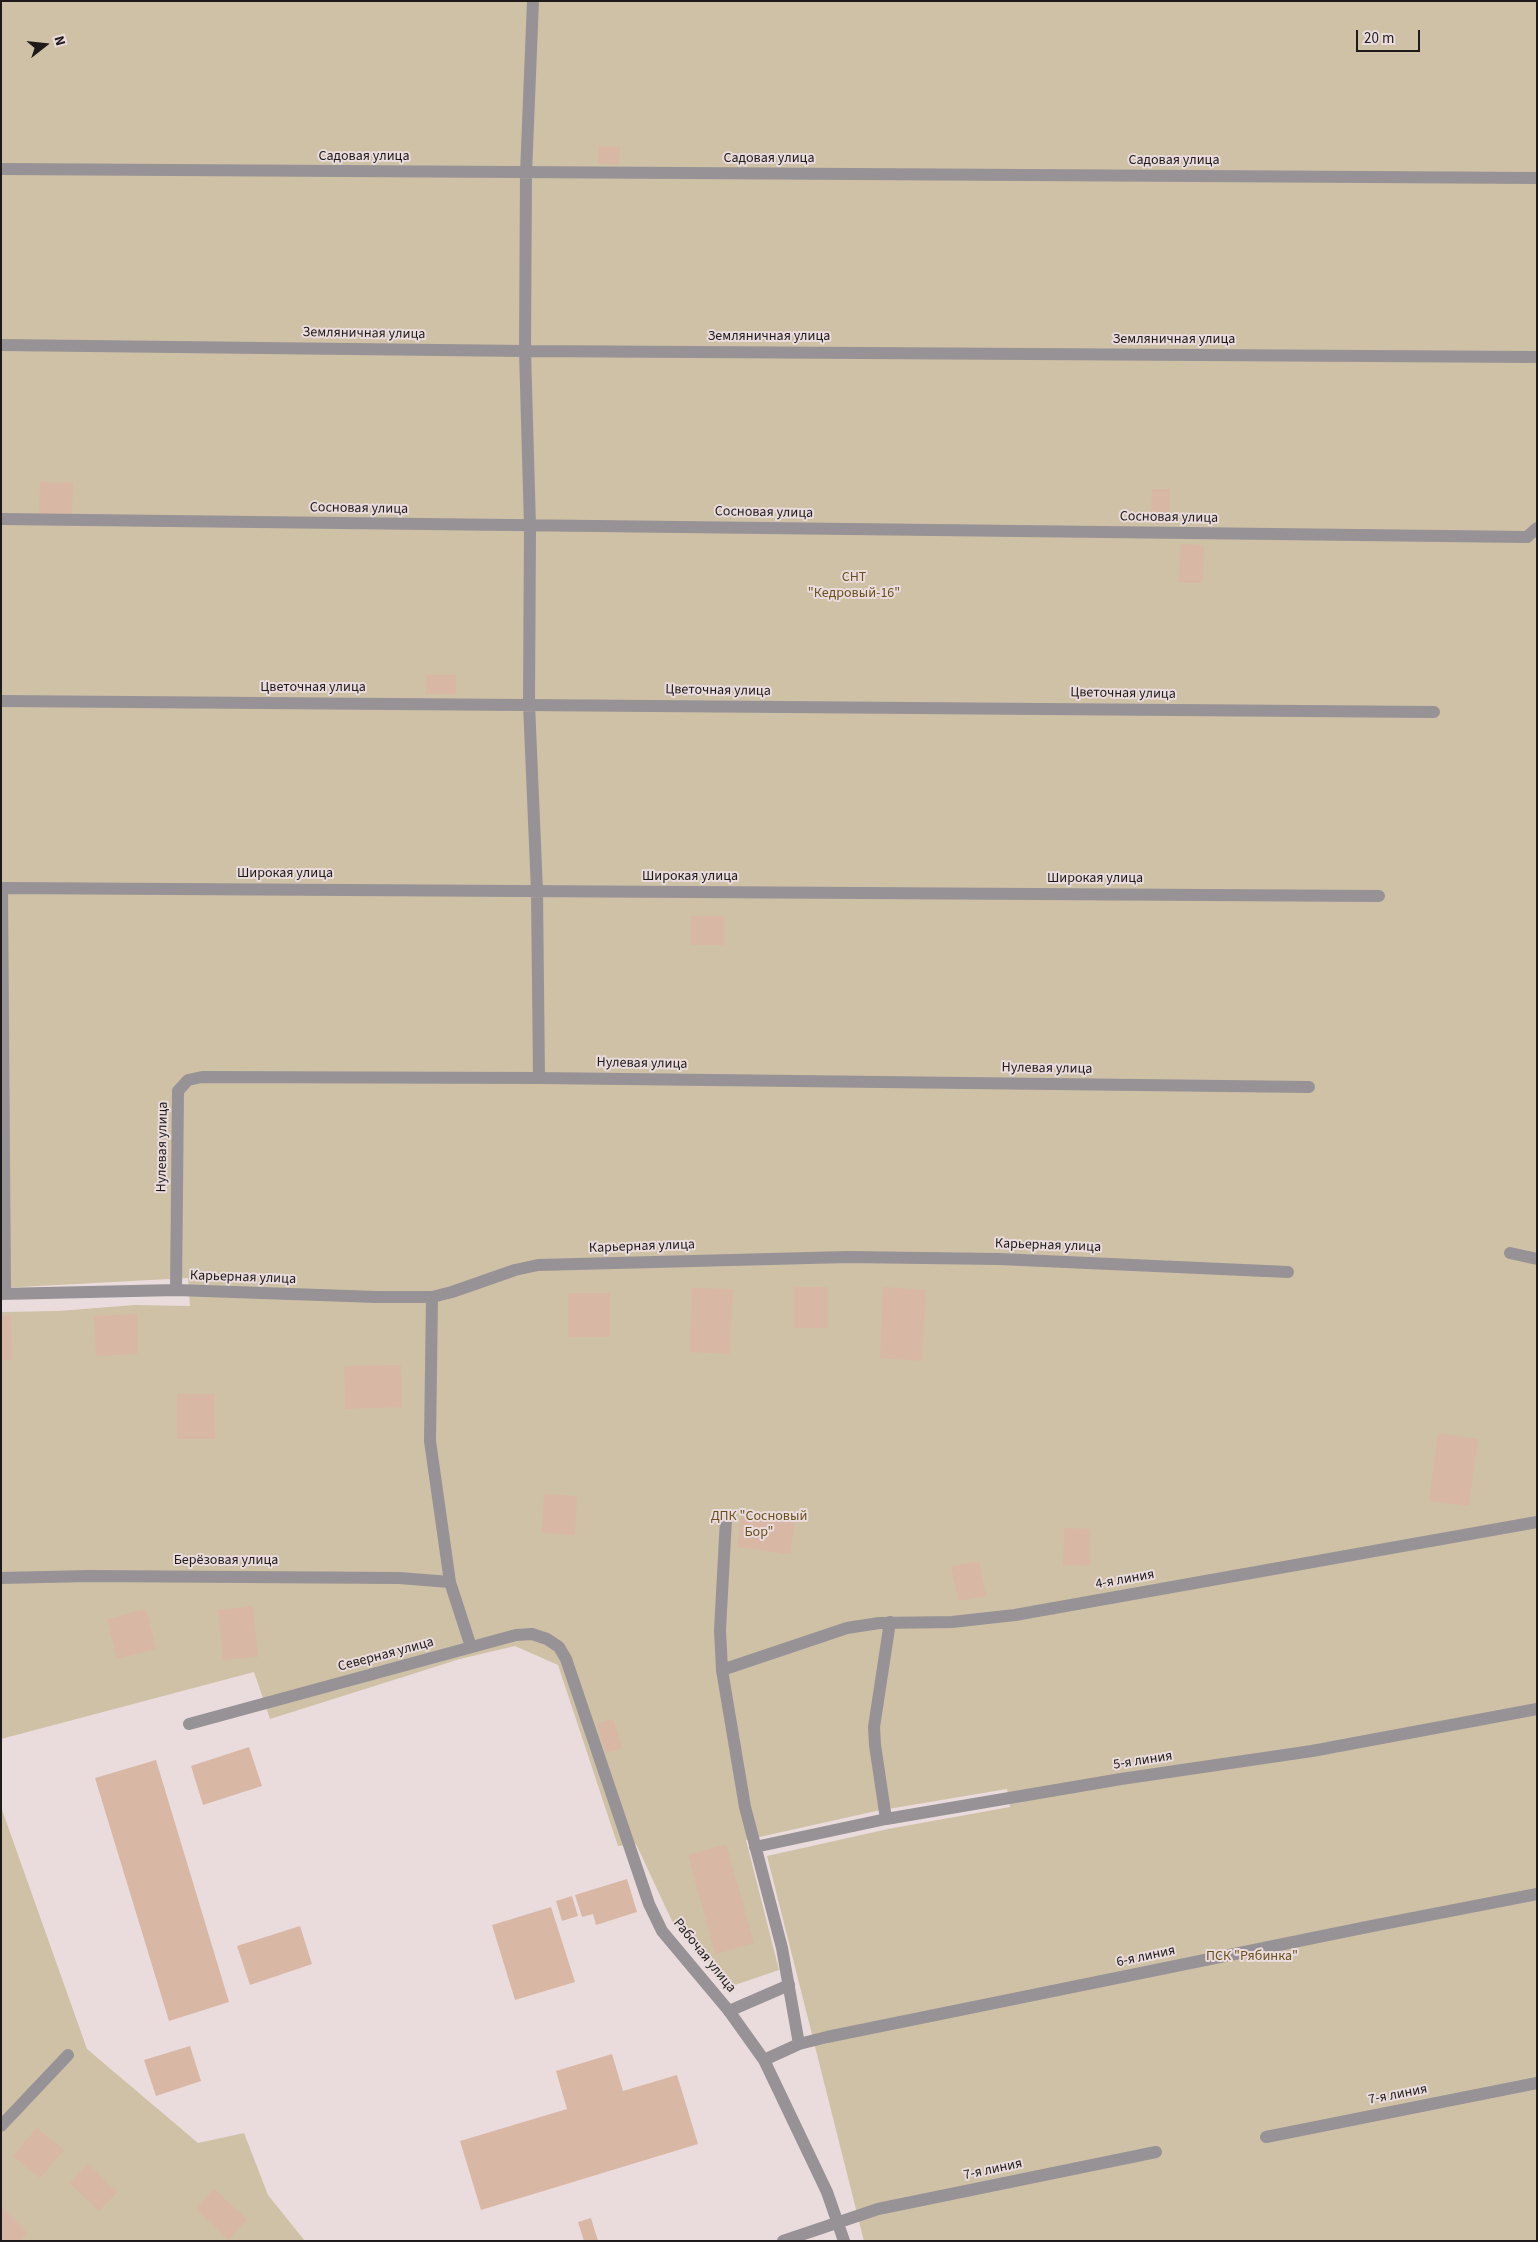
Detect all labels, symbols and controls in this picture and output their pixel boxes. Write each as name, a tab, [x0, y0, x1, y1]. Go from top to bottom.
north arrow	[20, 20, 70, 70]
scale bar	[1358, 20, 1422, 52]
text: 20 m	[1364, 28, 1394, 49]
text: N	[49, 34, 70, 48]
street label: Садовая улица	[319, 149, 409, 165]
street label: Садовая улица	[724, 151, 814, 167]
street label: Садовая улица	[1129, 153, 1219, 169]
street label: Земляничная улица	[302, 325, 426, 343]
street label: Земляничная улица	[708, 329, 830, 345]
street label: Земляничная улица	[1113, 332, 1235, 348]
street label: Сосновая улица	[310, 500, 408, 518]
street label: Сосновая улица	[715, 504, 813, 522]
street label: Сосновая улица	[1120, 509, 1218, 527]
park label: СНТ "Кедровый-16"	[808, 570, 900, 602]
street label: Цветочная улица	[260, 680, 366, 696]
street label: Цветочная улица	[665, 682, 771, 700]
street label: Цветочная улица	[1070, 685, 1176, 703]
street label: Широкая улица	[237, 866, 333, 882]
street label: Широкая улица	[642, 869, 738, 885]
street label: Широкая улица	[1047, 871, 1143, 887]
street label: Нулевая улица	[596, 1055, 688, 1073]
street label: Нулевая улица	[1001, 1060, 1093, 1078]
street label: Нулевая улица	[154, 1101, 172, 1193]
street label: Карьерная улица	[995, 1236, 1101, 1256]
street label: Карьерная улица	[589, 1237, 695, 1257]
street label: Карьерная улица	[190, 1268, 296, 1288]
park label: ДПК "Сосновый Бор"	[711, 1509, 807, 1541]
street label: Берёзовая улица	[174, 1553, 278, 1569]
street label: 4-я линия	[1094, 1567, 1156, 1593]
street label: Северная улица	[336, 1634, 436, 1676]
street label: 5-я линия	[1112, 1748, 1174, 1774]
street label: Рабочая улица	[669, 1916, 739, 1996]
street label: 6-я линия	[1115, 1943, 1177, 1971]
park label: ПСК "Рябинка"	[1206, 1949, 1298, 1965]
street label: 7-я линия	[1367, 2081, 1429, 2109]
street label: 7-я линия	[962, 2156, 1024, 2184]

